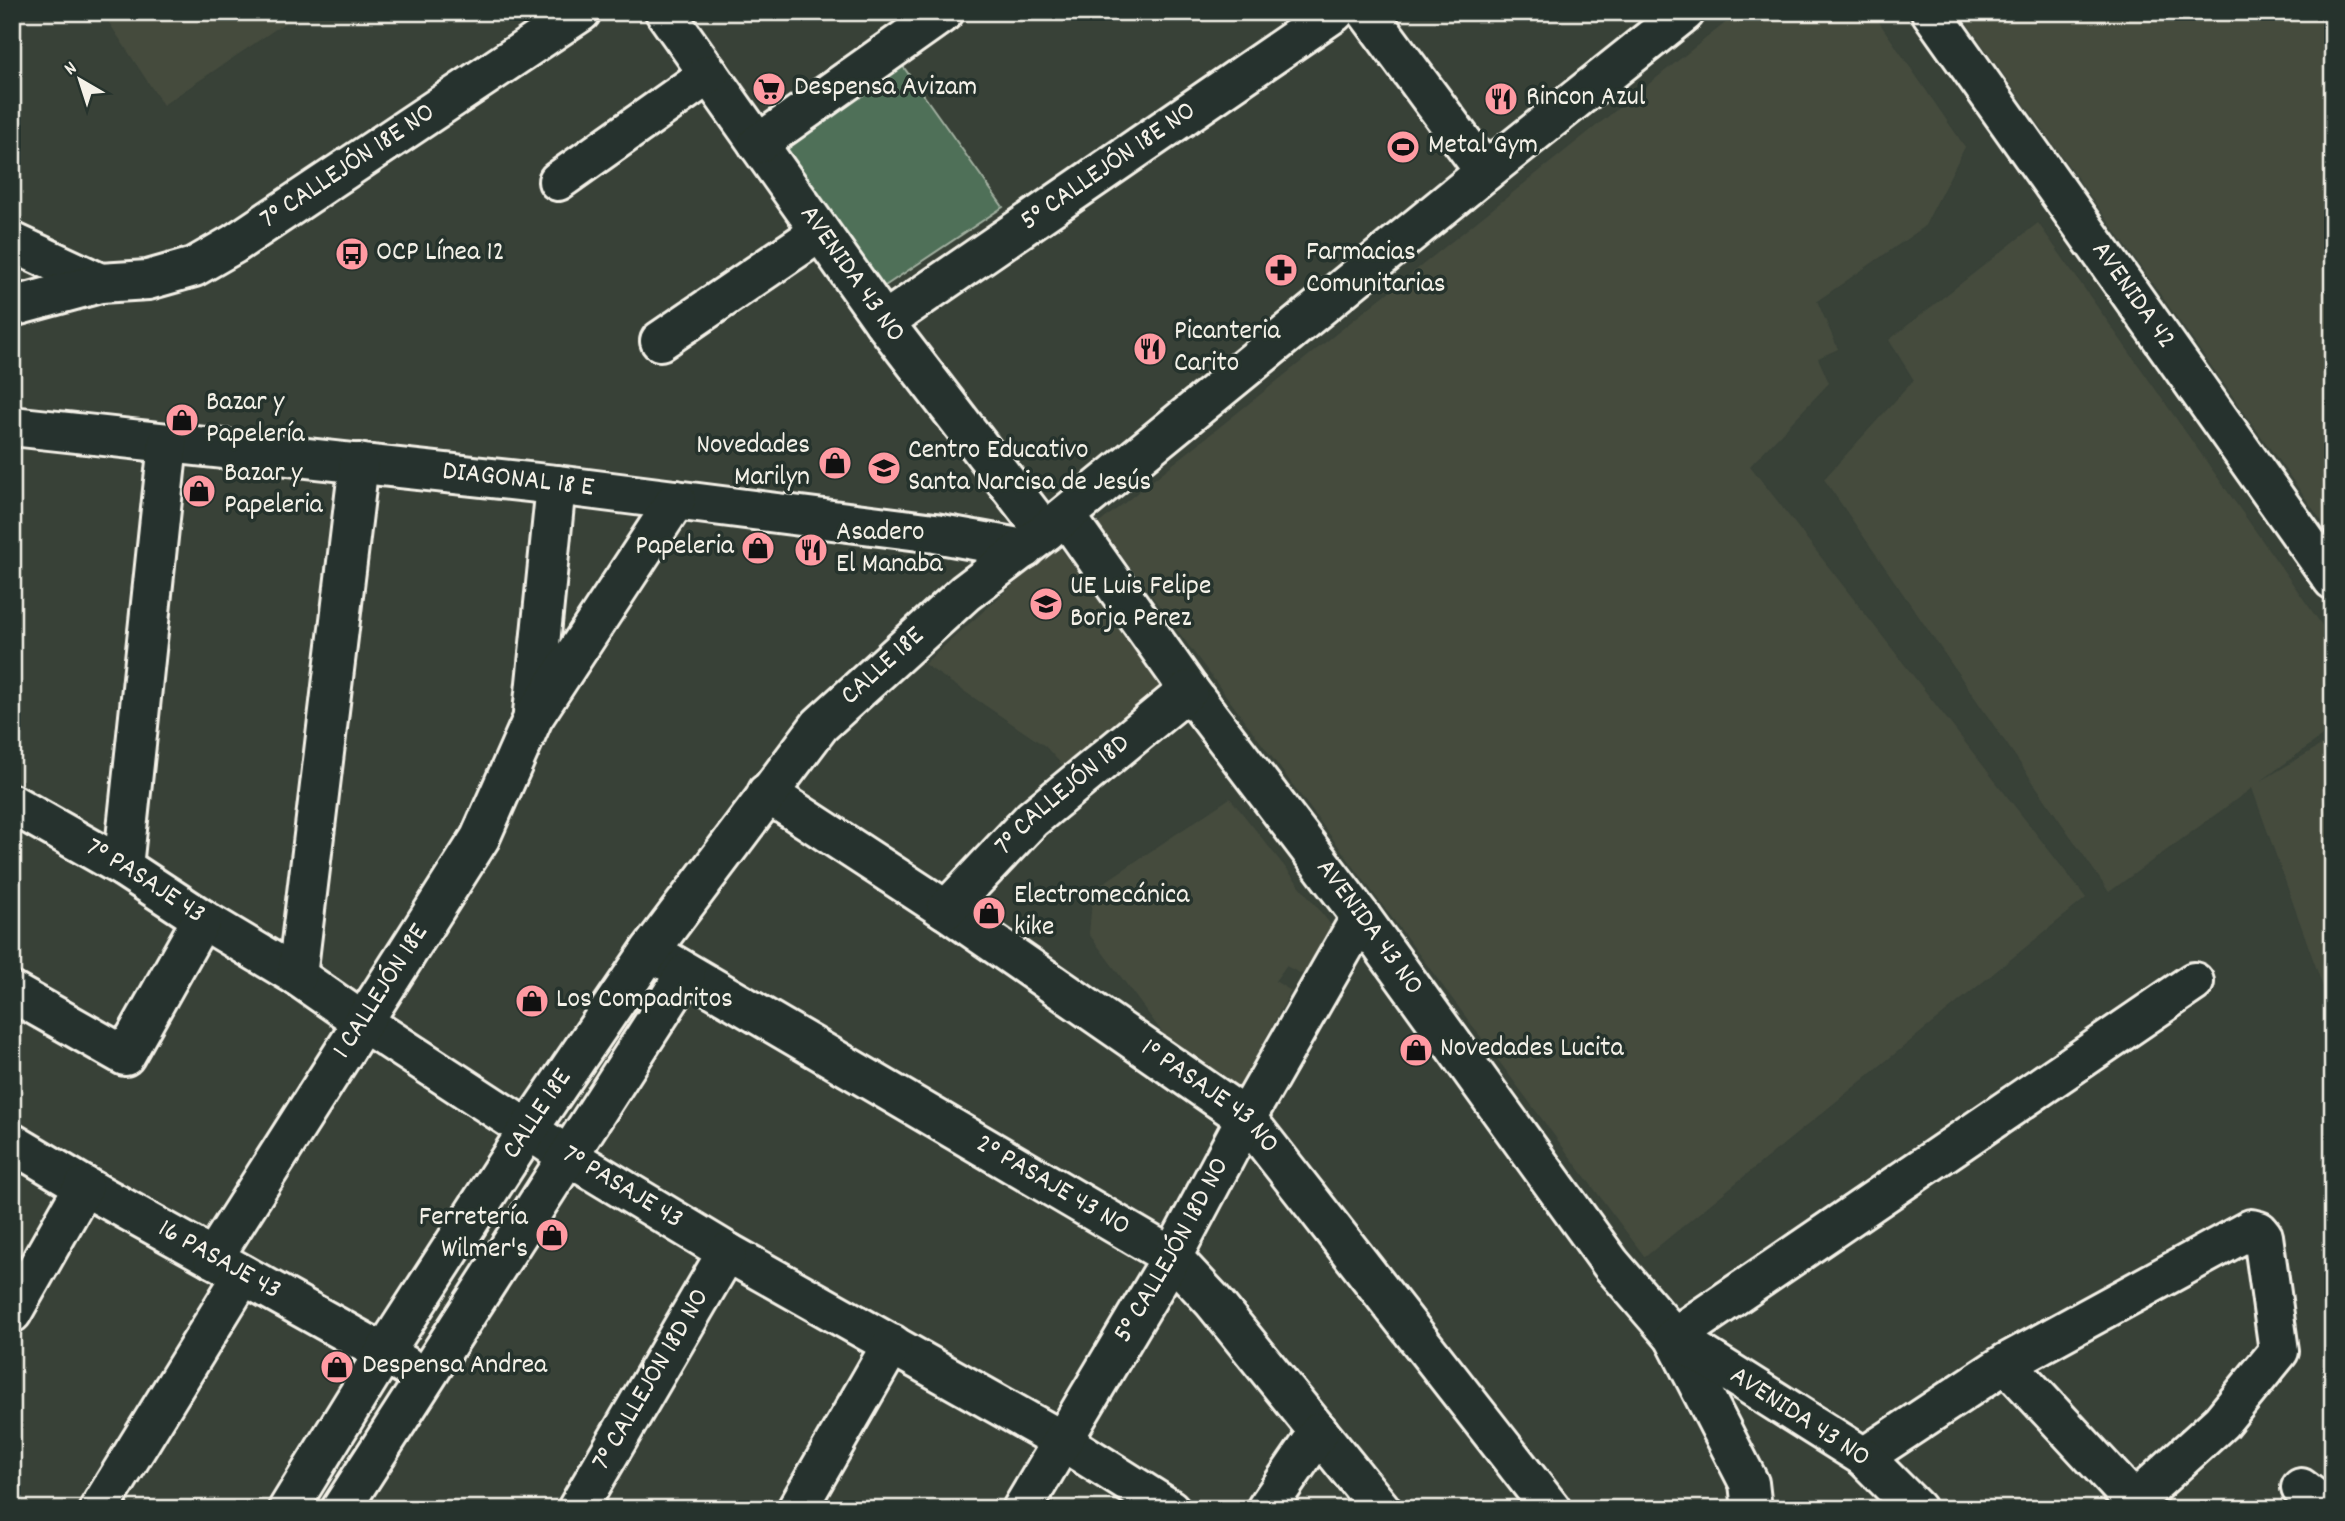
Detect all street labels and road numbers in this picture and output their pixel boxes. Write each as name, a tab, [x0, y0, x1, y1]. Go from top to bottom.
street label: 5° CALLEJÓN 18E NO	[1013, 93, 1205, 242]
street label: 7° CALLEJÓN 18E NO	[253, 94, 444, 240]
street label: AVENIDA 43 NO	[788, 198, 914, 352]
street label: AVENIDA 42	[2080, 234, 2184, 358]
street label: DIAGONAL 18 E	[440, 453, 596, 510]
street label: CALLE 18E	[833, 618, 935, 716]
street label: 7° CALLEJÓN 18D	[986, 725, 1140, 866]
street label: 7° PASAJE 43	[77, 829, 213, 935]
street label: AVENIDA 43 NO	[1304, 851, 1432, 1004]
street label: 1 CALLEJÓN 18E	[324, 917, 440, 1068]
street label: 1° PASAJE 43 NO	[1132, 1030, 1287, 1163]
street label: CALLE 18E	[494, 1061, 584, 1168]
street label: 2° PASAJE 43 NO	[967, 1126, 1137, 1248]
street label: 7° PASAJE 43	[553, 1136, 690, 1240]
street label: 5° CALLEJÓN 18D NO	[1105, 1151, 1241, 1351]
street label: 16 PASAJE 43	[150, 1211, 287, 1312]
street label: 7° CALLEJÓN 18D NO	[583, 1282, 721, 1479]
street label: AVENIDA 43 NO	[1721, 1358, 1877, 1478]

